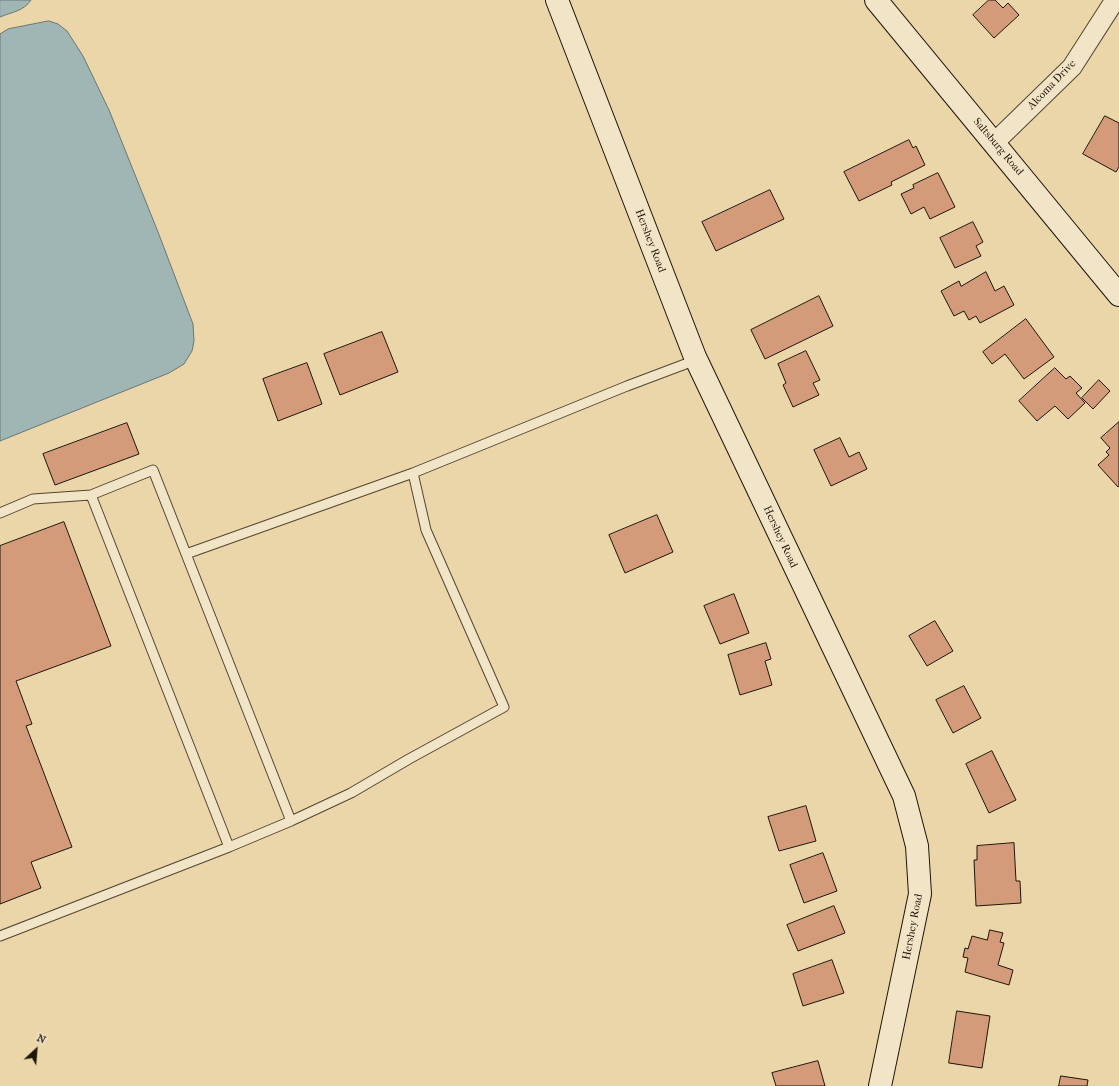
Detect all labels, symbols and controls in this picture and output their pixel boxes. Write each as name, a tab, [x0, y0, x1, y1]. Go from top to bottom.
street label: Alcoma Drive	[1025, 57, 1079, 113]
street label: Saltsburg Road	[970, 116, 1026, 178]
street label: Hershey Road	[632, 207, 668, 275]
street label: Hershey Road	[760, 504, 800, 570]
street label: Hershey Road	[900, 893, 926, 961]
north arrow	[16, 1030, 56, 1070]
text: N	[35, 1031, 48, 1046]

